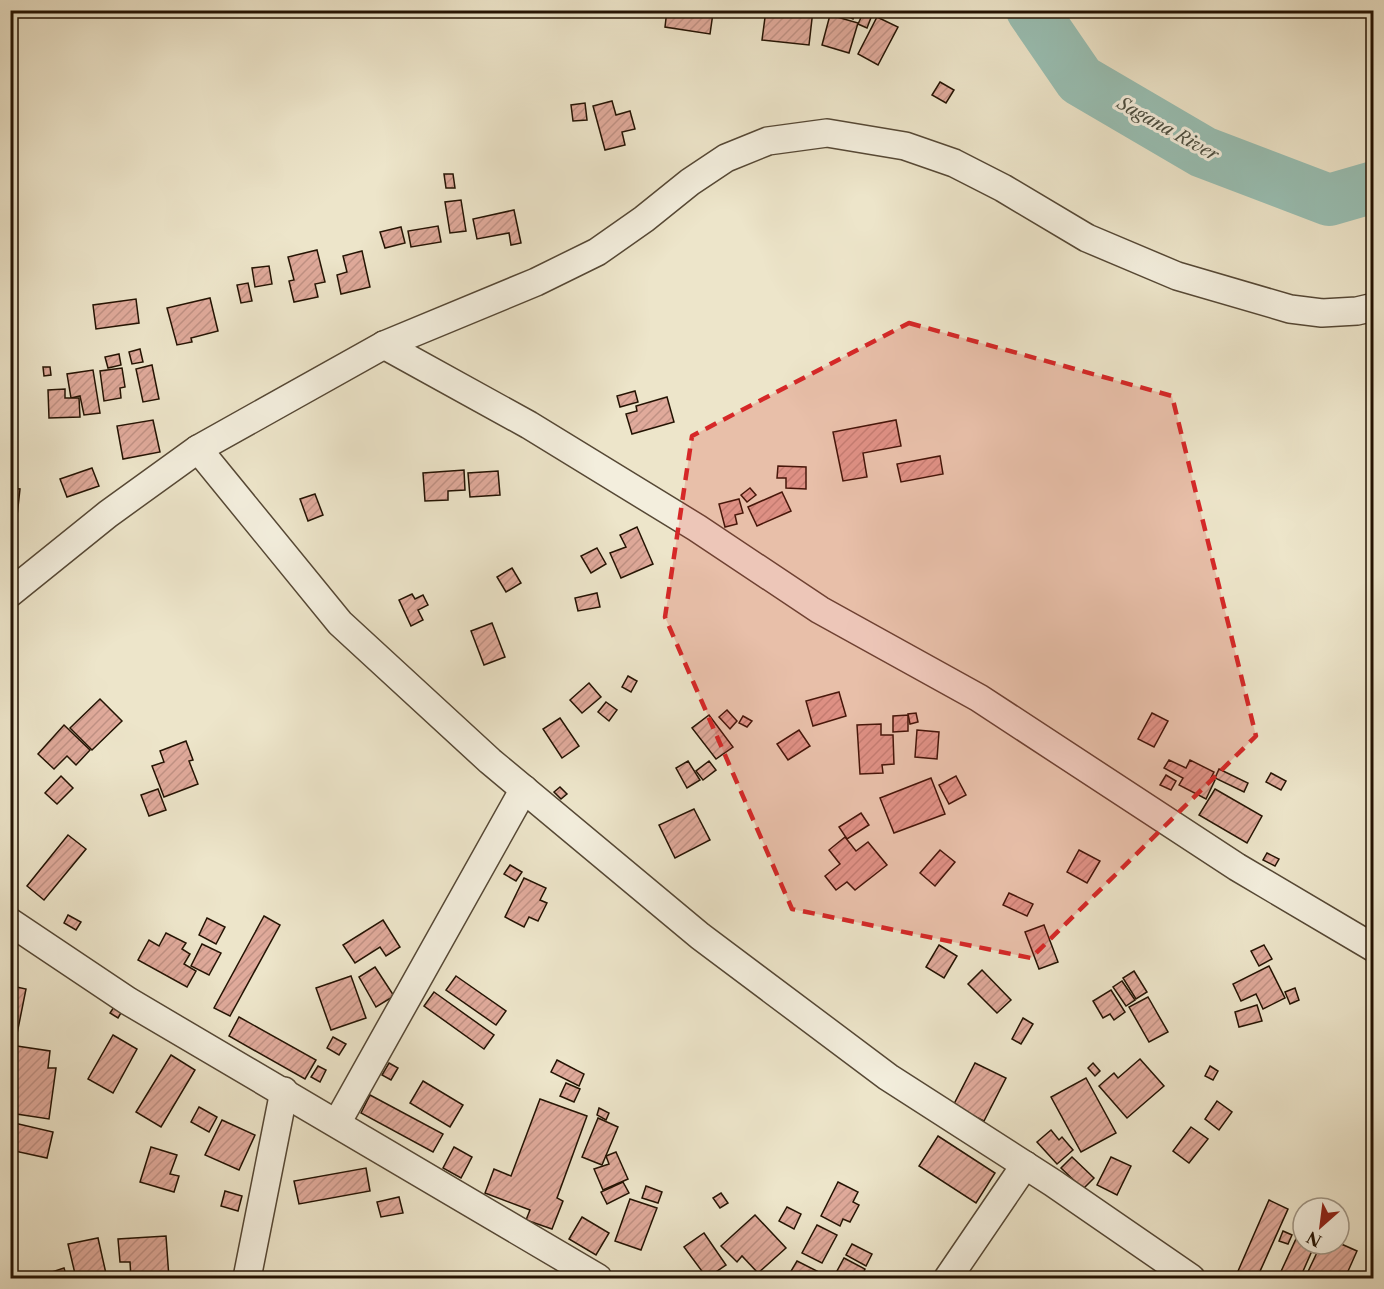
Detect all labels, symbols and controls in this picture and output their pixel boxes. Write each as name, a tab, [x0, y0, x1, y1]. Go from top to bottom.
water label: Sagana River	[1113, 92, 1224, 167]
north arrow	[1291, 1196, 1351, 1256]
text: N	[1303, 1227, 1325, 1251]

